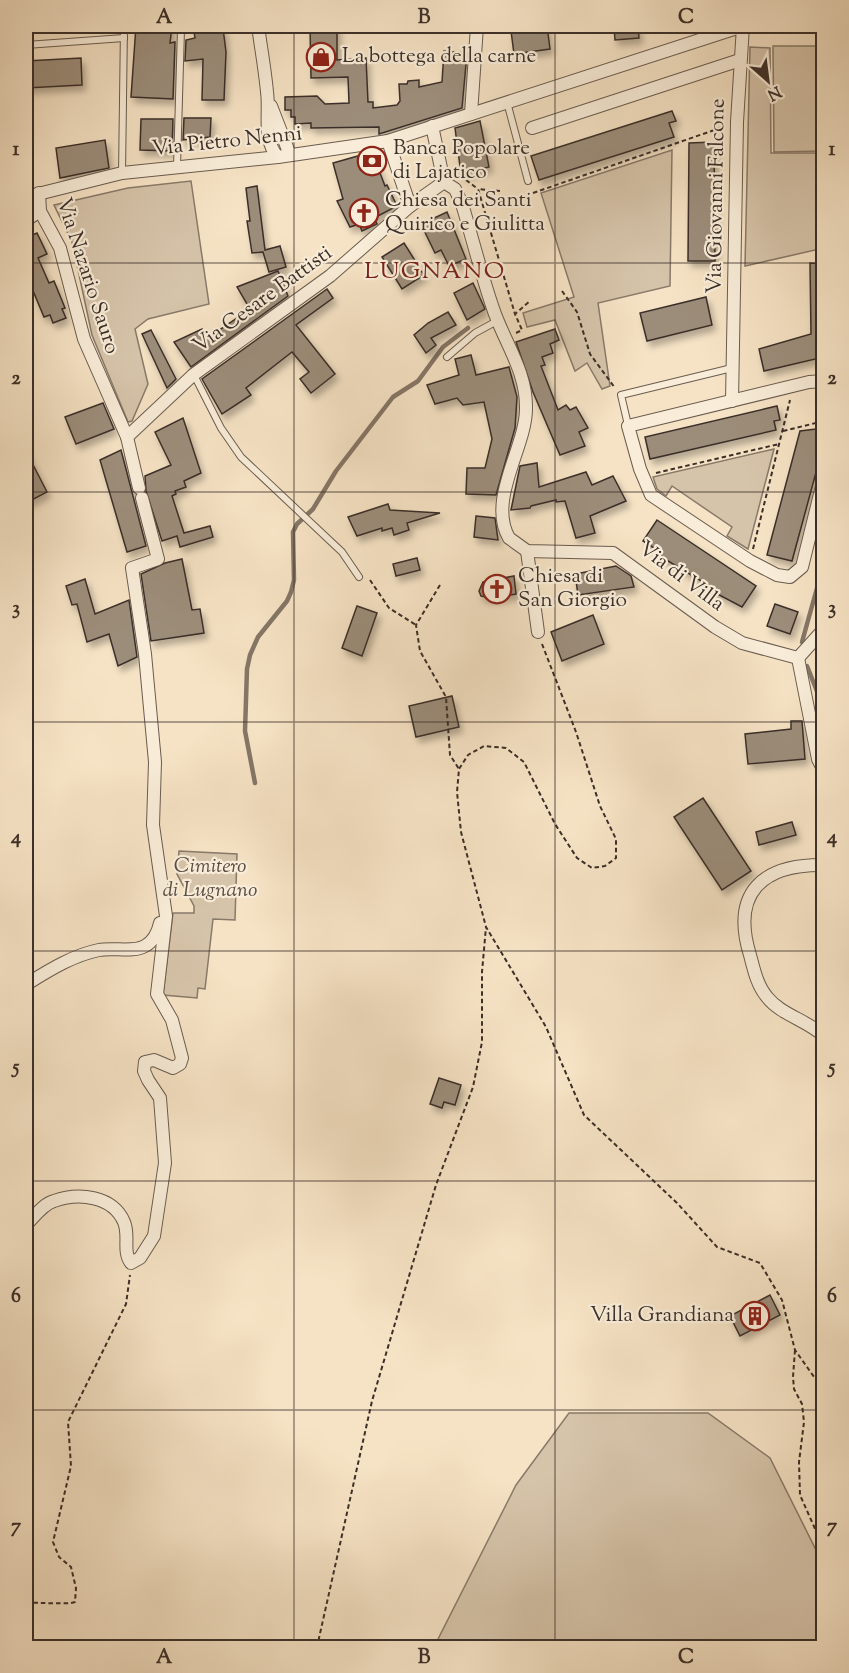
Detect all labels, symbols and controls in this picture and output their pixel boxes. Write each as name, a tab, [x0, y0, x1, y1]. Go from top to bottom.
text: A	[156, 4, 173, 33]
text: B	[418, 4, 431, 33]
text: C	[678, 4, 694, 33]
shop icon: La bottega della carne	[305, 41, 337, 73]
place label: La bottega della carne	[342, 42, 536, 72]
north arrow	[738, 51, 798, 111]
text: N	[763, 79, 785, 105]
street label: Via Giovanni Falcone	[700, 98, 734, 294]
street label: Via Pietro Nenni	[150, 119, 304, 165]
place label: Banca Popolare di Lajatico	[393, 134, 530, 188]
text: 1	[13, 136, 20, 165]
text: 1	[829, 136, 836, 165]
bank icon: Banca Popolare di Lajatico	[356, 145, 388, 177]
place label: Chiesa dei Santi Quirico e Giulitta	[385, 186, 545, 240]
street label: Via Nazario Sauro	[48, 194, 126, 358]
church icon: Chiesa dei Santi Quirico e Giulitta	[348, 197, 380, 229]
street label: Via Cesare Battisti	[187, 239, 339, 361]
district label: LUGNANO	[364, 255, 506, 289]
text: 2	[11, 365, 21, 394]
text: 2	[827, 365, 837, 394]
street label: Via di Villa	[632, 535, 731, 620]
place label: Chiesa di San Giorgio	[518, 562, 627, 616]
church icon: Chiesa di San Giorgio	[481, 573, 513, 605]
text: 3	[12, 595, 20, 624]
text: 3	[828, 595, 836, 624]
text: 4	[10, 824, 21, 853]
text: 4	[826, 824, 837, 853]
park label: Cimitero di Lugnano	[163, 852, 257, 906]
text: 5	[11, 1054, 20, 1083]
text: 5	[827, 1054, 836, 1083]
text: 6	[11, 1283, 21, 1312]
text: 6	[827, 1283, 837, 1312]
building icon: Villa Grandiana	[739, 1300, 771, 1332]
place label: Villa Grandiana	[590, 1301, 734, 1331]
text: 7	[11, 1513, 22, 1542]
text: 7	[827, 1513, 838, 1542]
text: A	[156, 1644, 173, 1673]
text: B	[418, 1644, 431, 1673]
text: C	[678, 1644, 694, 1673]

